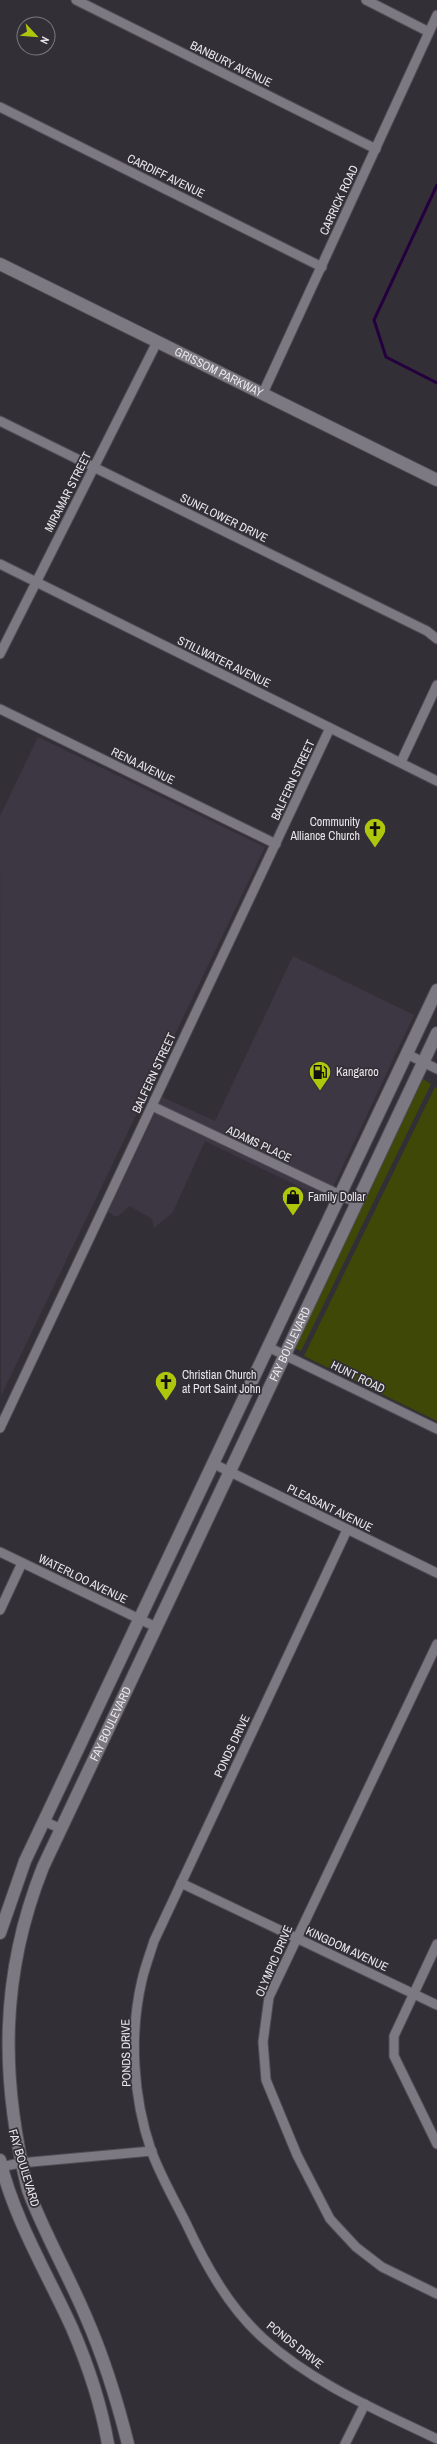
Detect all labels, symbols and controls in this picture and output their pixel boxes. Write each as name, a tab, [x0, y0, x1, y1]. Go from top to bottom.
north arrow	[16, 16, 56, 56]
text: N	[37, 34, 53, 46]
street label: BANBURY AVENUE	[187, 37, 275, 91]
street label: CARDIFF AVENUE	[124, 150, 208, 202]
street label: CARRICK ROAD	[316, 162, 362, 238]
street label: GRISSOM PARKWAY	[172, 344, 266, 401]
street label: MIRAMAR STREET	[41, 449, 95, 535]
street label: SUNFLOWER DRIVE	[177, 490, 271, 546]
street label: STILLWATER AVENUE	[175, 632, 273, 692]
street label: BALFERN STREET	[267, 737, 319, 823]
street label: RENA AVENUE	[109, 744, 177, 788]
place label: Community Alliance Church	[290, 814, 360, 844]
church icon: Community Alliance Church	[362, 816, 388, 849]
street label: BALFERN STREET	[128, 1030, 180, 1116]
fuel station icon: Kangaroo	[307, 1059, 333, 1092]
place label: Kangaroo	[336, 1064, 379, 1080]
street label: ADAMS PLACE	[223, 1122, 294, 1166]
shop icon: Family Dollar	[280, 1184, 306, 1217]
place label: Family Dollar	[308, 1189, 366, 1205]
street label: FAY BOULEVARD	[266, 1304, 314, 1384]
street label: HUNT ROAD	[328, 1357, 388, 1397]
place label: Christian Church at Port Saint John	[182, 1367, 261, 1397]
church icon: Christian Church at Port Saint John	[153, 1369, 179, 1402]
street label: PLEASANT AVENUE	[285, 1480, 375, 1536]
street label: WATERLOO AVENUE	[36, 1551, 130, 1607]
street label: FAY BOULEVARD	[86, 1684, 135, 1764]
street label: PONDS DRIVE	[210, 1712, 254, 1780]
street label: OLYMPIC DRIVE	[252, 1923, 296, 1999]
street label: KINGDOM AVENUE	[303, 1923, 391, 1975]
street label: PONDS DRIVE	[117, 2019, 135, 2087]
street label: FAY BOULEVARD	[5, 2127, 43, 2209]
street label: PONDS DRIVE	[263, 2318, 327, 2372]

